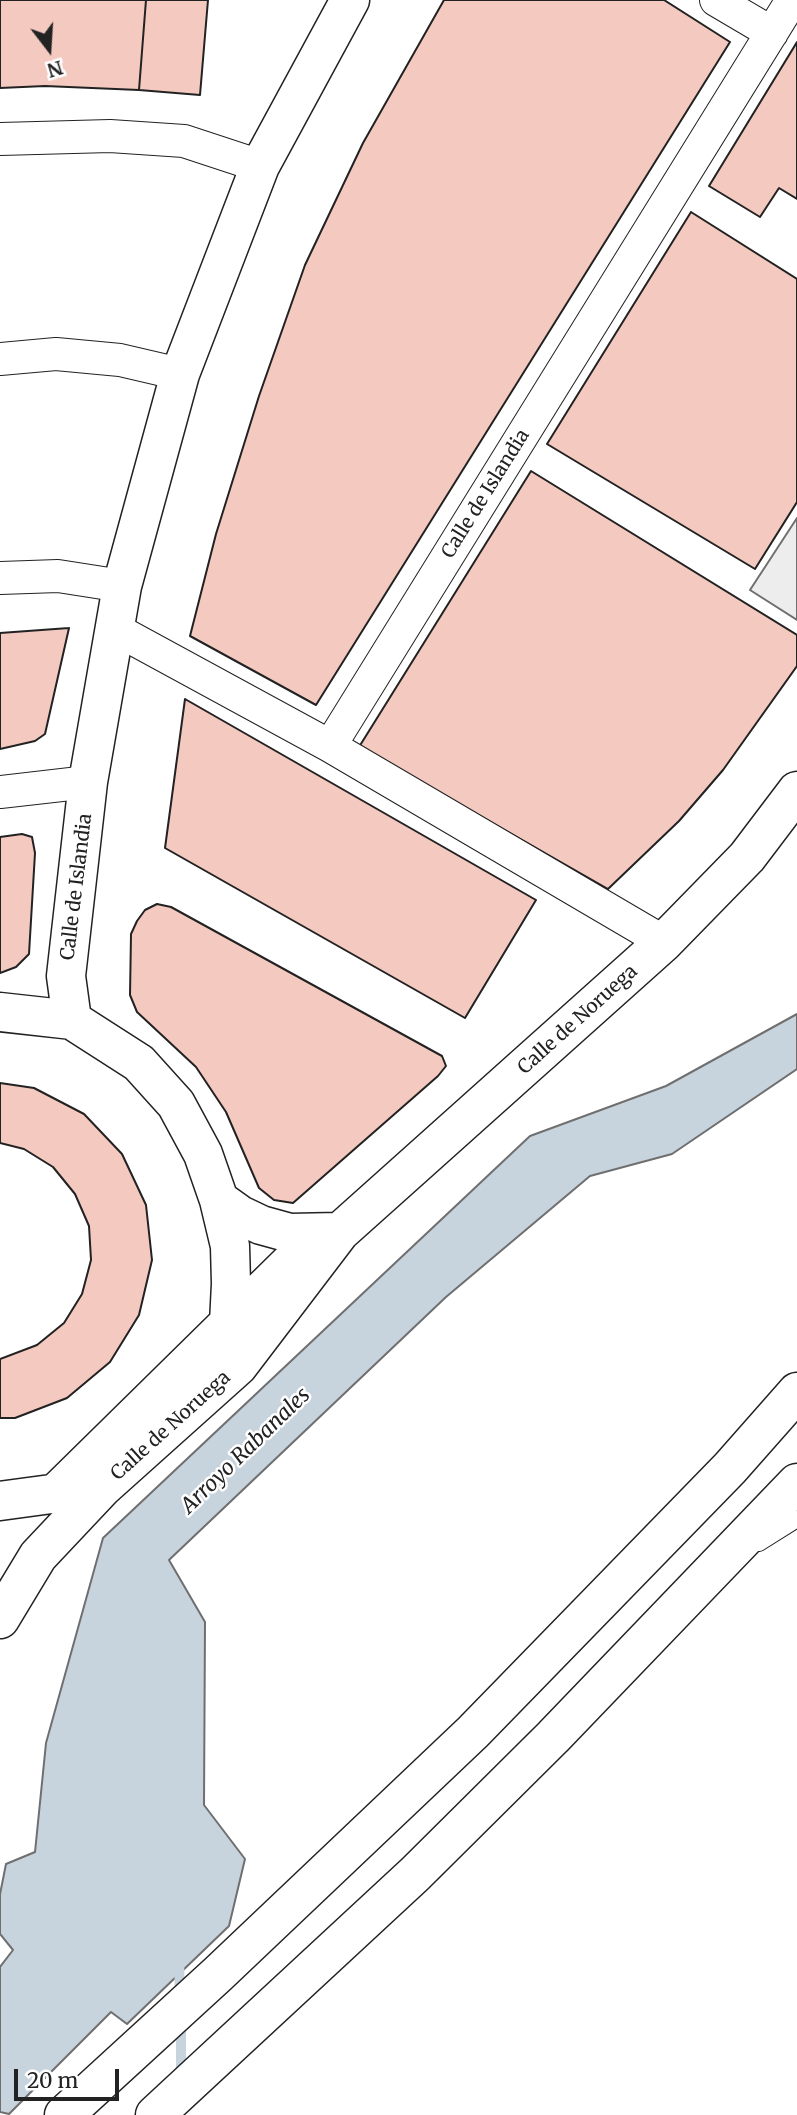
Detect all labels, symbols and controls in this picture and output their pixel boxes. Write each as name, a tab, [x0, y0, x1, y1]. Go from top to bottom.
north arrow	[14, 14, 84, 84]
text: N	[44, 55, 66, 83]
street label: Calle de Islandia	[437, 425, 535, 563]
street label: Calle de Islandia	[57, 812, 97, 962]
street label: Calle de Noruega	[514, 960, 642, 1080]
street label: Calle de Noruega	[107, 1366, 235, 1486]
water label: Arroyo Rabanales	[176, 1383, 316, 1519]
scale bar	[18, 2056, 122, 2100]
text: 20 m	[27, 2067, 78, 2094]

